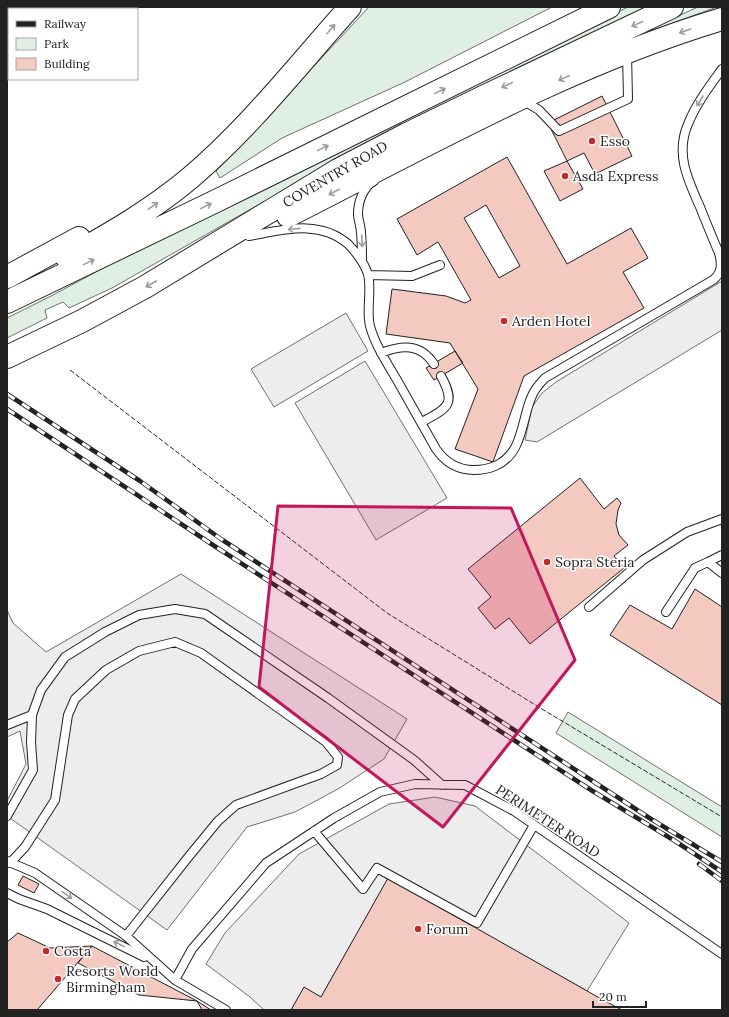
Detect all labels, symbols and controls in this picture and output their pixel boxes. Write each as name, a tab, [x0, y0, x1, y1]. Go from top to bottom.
legend	[8, 8, 138, 80]
text: Railway	[44, 16, 87, 31]
one-way arrow	[631, 21, 643, 28]
one-way arrow	[326, 24, 335, 34]
one-way arrow	[678, 28, 691, 35]
text: Park	[44, 36, 70, 51]
text: Building	[44, 56, 90, 71]
one-way arrow	[558, 75, 570, 82]
one-way arrow	[501, 82, 513, 89]
one-way arrow	[433, 87, 445, 94]
one-way arrow	[695, 95, 703, 107]
place label: Esso	[600, 132, 630, 150]
marker: Esso	[587, 136, 597, 146]
street label: COVENTRY ROAD	[279, 137, 391, 211]
one-way arrow	[317, 144, 329, 151]
place label: Asda Express	[572, 167, 659, 185]
marker: Asda Express	[560, 171, 570, 181]
one-way arrow	[329, 189, 341, 196]
one-way arrow	[147, 202, 158, 210]
one-way arrow	[200, 202, 212, 209]
one-way arrow	[288, 225, 301, 233]
one-way arrow	[358, 234, 365, 247]
one-way arrow	[83, 258, 95, 265]
one-way arrow	[145, 280, 157, 288]
place label: Arden Hotel	[511, 312, 591, 330]
marker: Arden Hotel	[499, 316, 509, 326]
place label: Sopra Steria	[555, 553, 634, 571]
marker: Sopra Steria	[542, 557, 552, 567]
street label: PERIMETER ROAD	[492, 780, 604, 862]
one-way arrow	[61, 891, 72, 899]
place label: Forum	[426, 920, 469, 938]
marker: Forum	[413, 924, 423, 934]
one-way arrow	[113, 940, 125, 947]
place label: Costa	[54, 942, 91, 960]
marker: Costa	[41, 946, 51, 956]
place label: Resorts World Birmingham	[66, 962, 158, 996]
marker: Resorts World Birmingham	[53, 974, 63, 984]
scale bar	[593, 983, 646, 1009]
text: 20 m	[599, 989, 627, 1004]

